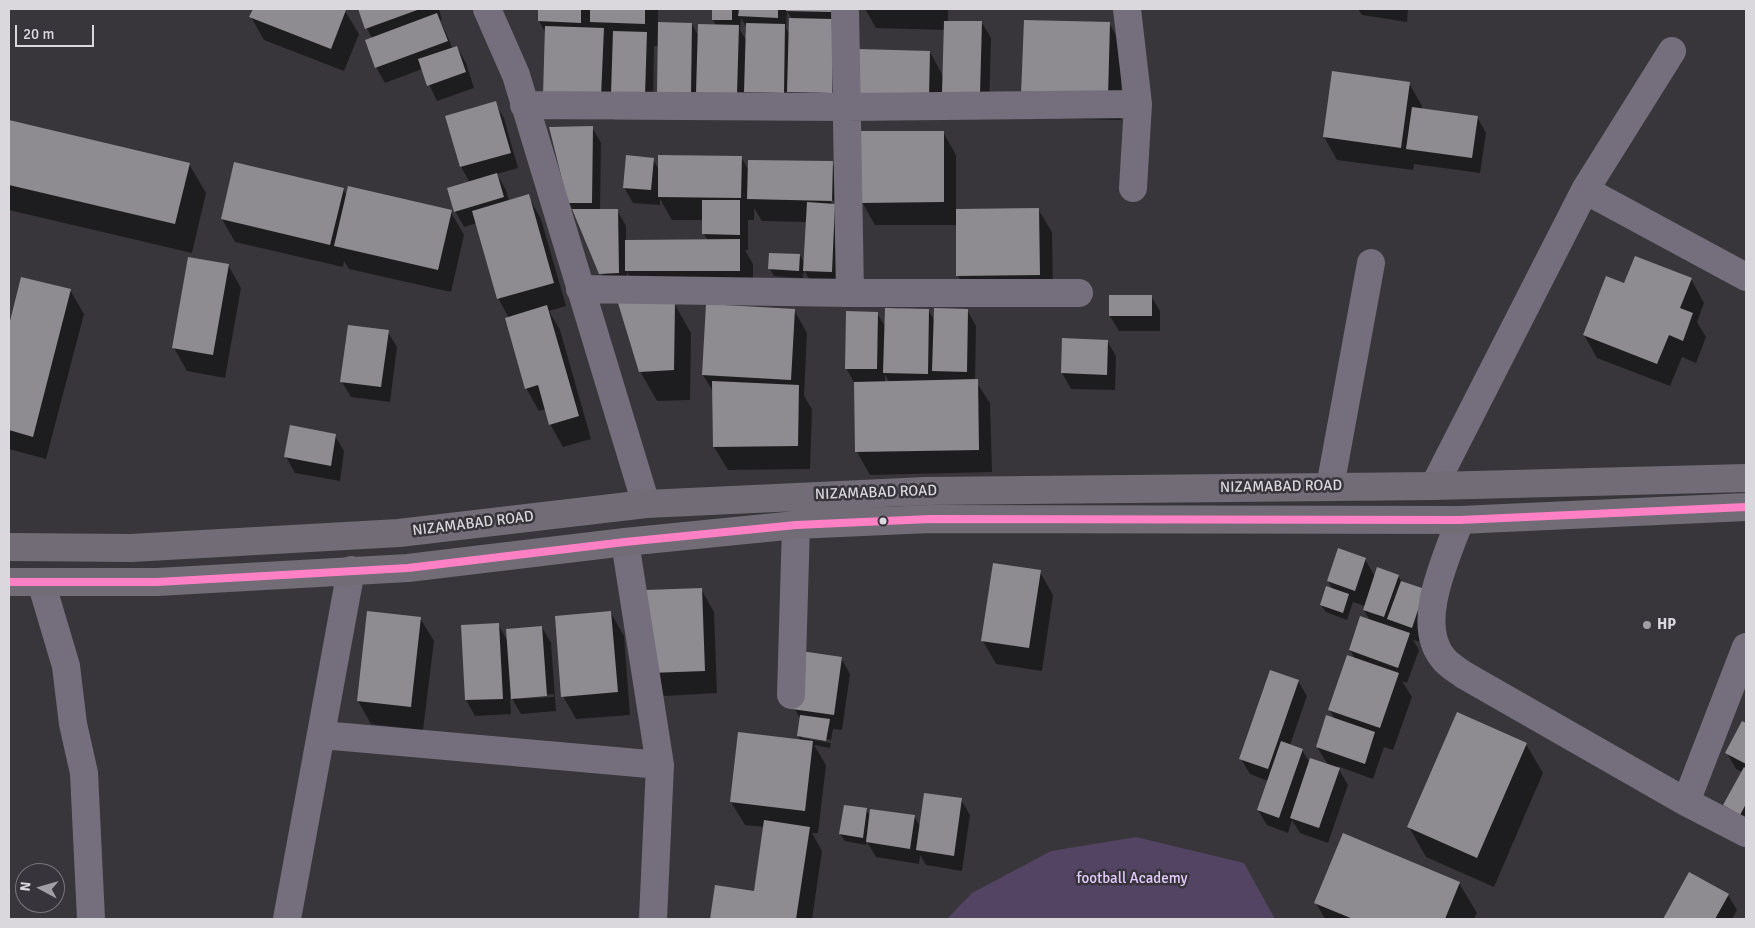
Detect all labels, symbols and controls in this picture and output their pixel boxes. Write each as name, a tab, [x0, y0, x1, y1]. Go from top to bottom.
scale bar	[18, 15, 96, 47]
text: 20 m	[23, 25, 54, 43]
street label: NIZAMABAD ROAD	[1220, 477, 1342, 497]
street label: NIZAMABAD ROAD	[815, 482, 937, 504]
street label: NIZAMABAD ROAD	[411, 508, 535, 540]
unlabelled marker	[878, 516, 888, 526]
place label: HP	[1657, 616, 1676, 634]
marker: HP	[1641, 619, 1653, 631]
north arrow	[15, 863, 65, 913]
park label: football Academy	[1077, 870, 1187, 888]
text: N	[17, 881, 35, 892]

